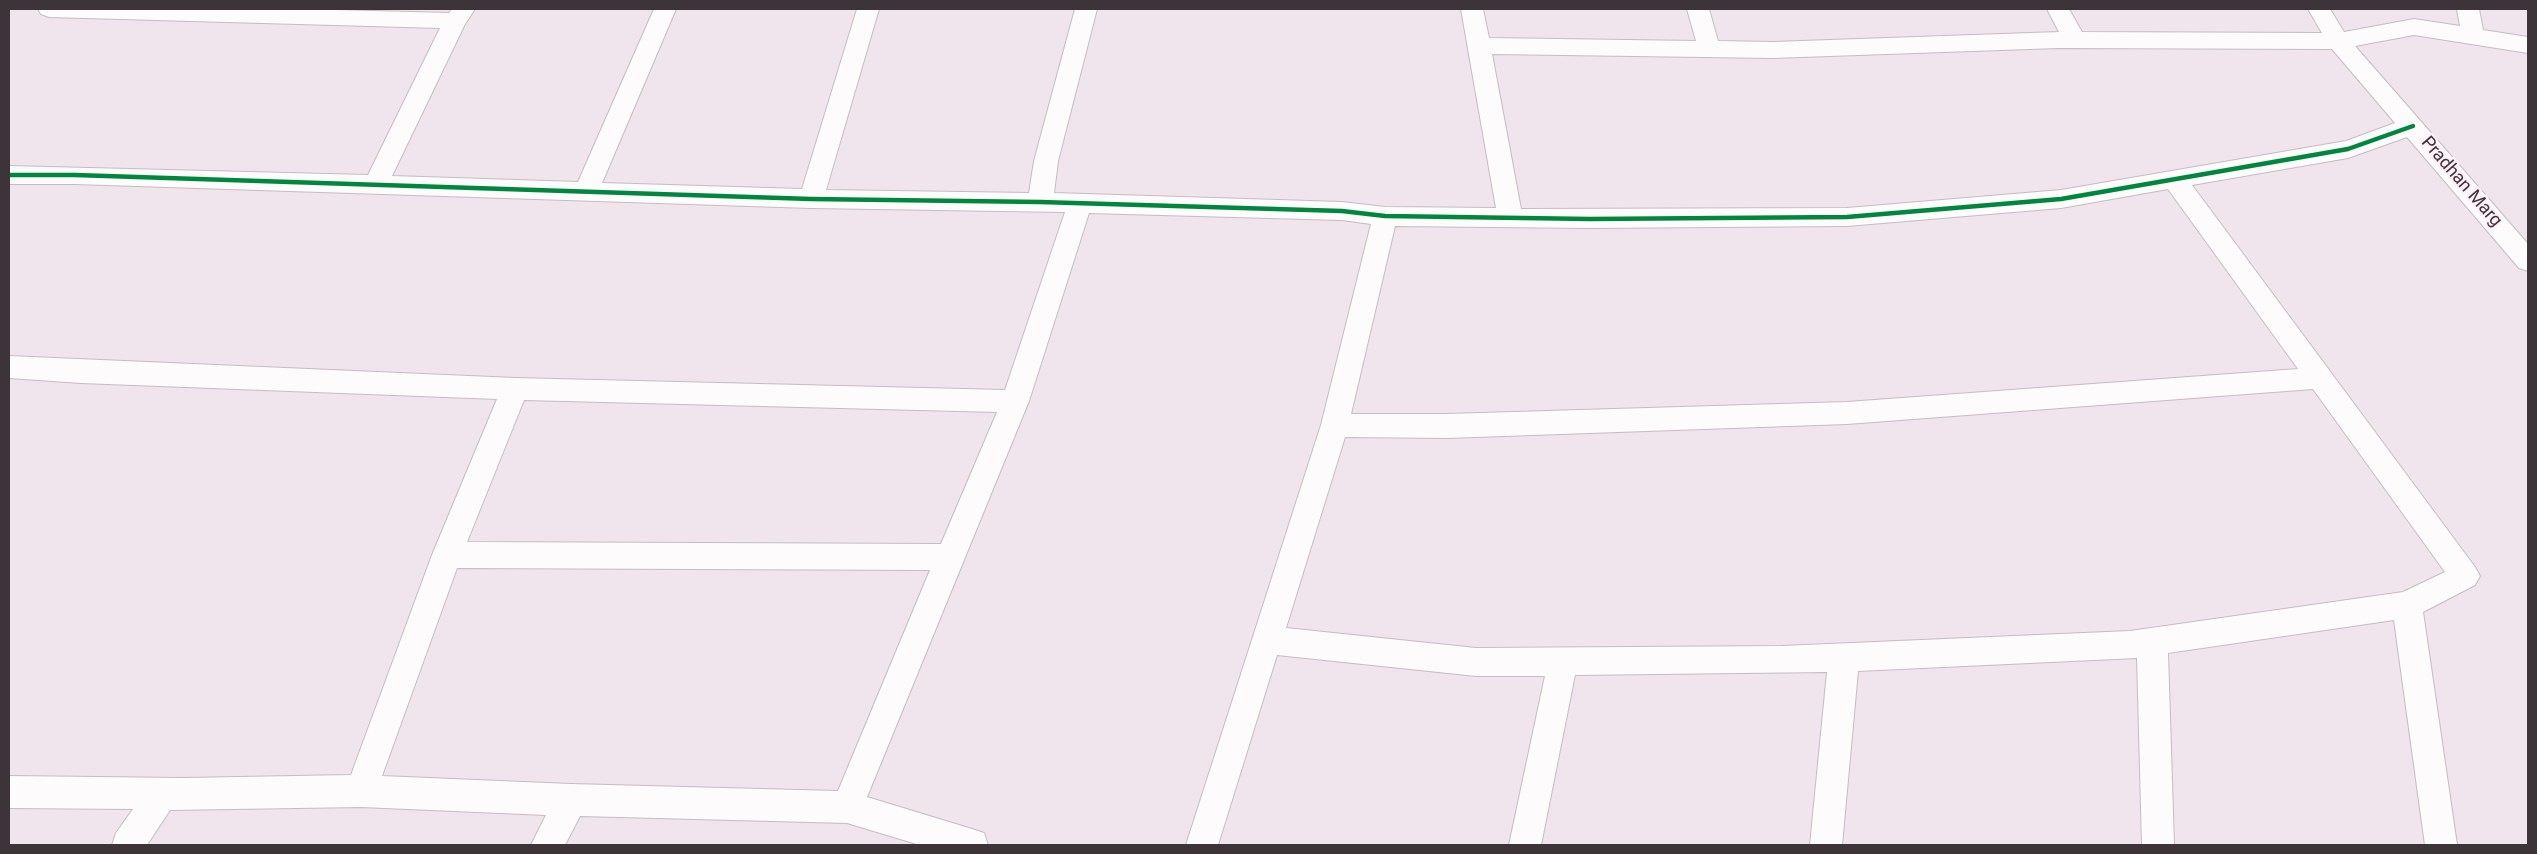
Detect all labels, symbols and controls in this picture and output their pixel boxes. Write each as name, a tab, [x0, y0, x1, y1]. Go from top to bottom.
street label: Pradhan Marg	[2416, 132, 2506, 232]

